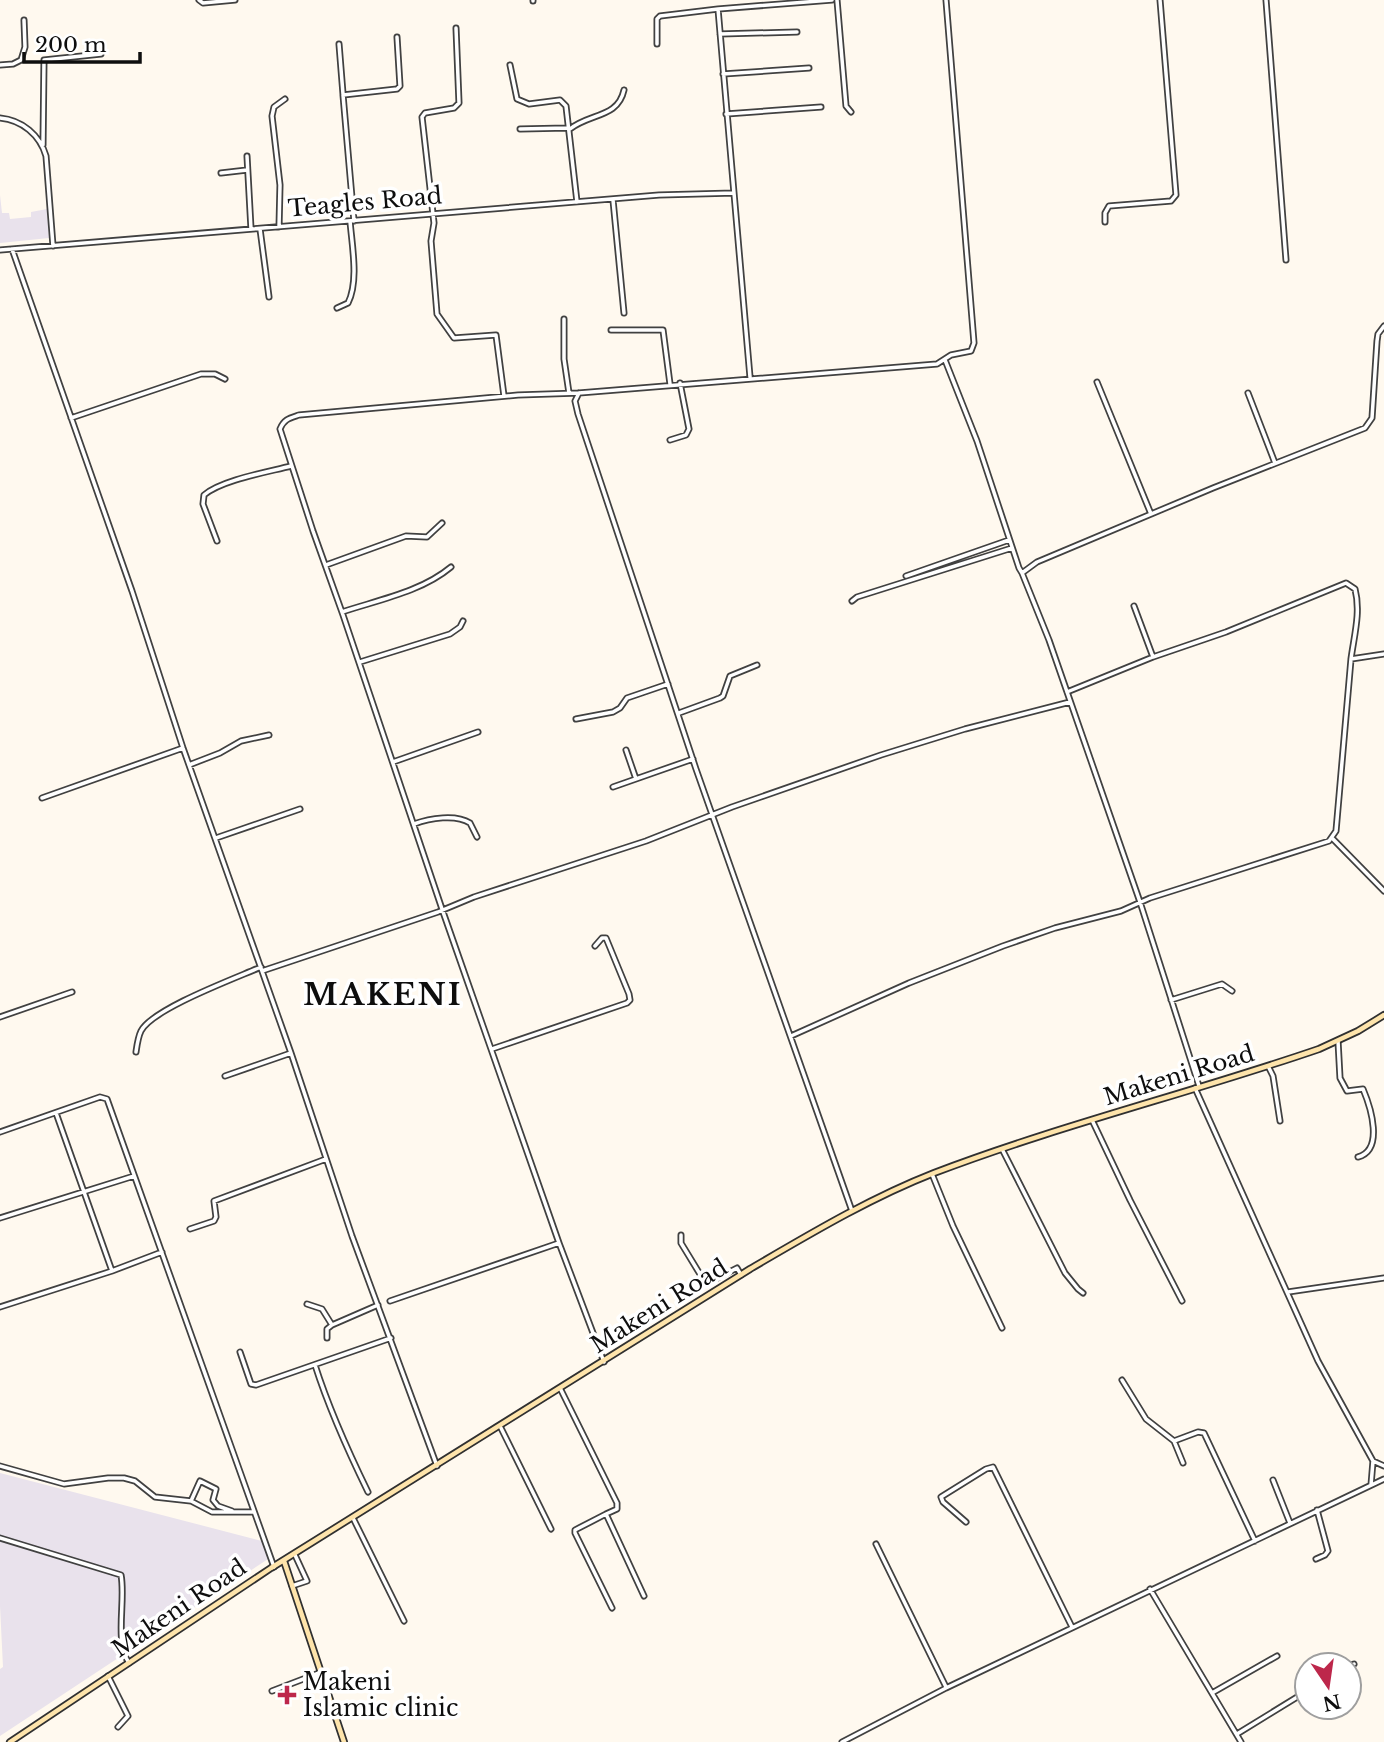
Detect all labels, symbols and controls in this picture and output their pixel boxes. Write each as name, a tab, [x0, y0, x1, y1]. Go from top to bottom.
scale bar	[24, 21, 140, 65]
text: 200 m	[35, 32, 107, 58]
street label: Teagles Road	[287, 181, 443, 223]
district label: MAKENI	[303, 976, 463, 1013]
street label: Makeni Road	[1100, 1039, 1258, 1111]
street label: Makeni Road	[586, 1253, 732, 1359]
street label: Makeni Road	[107, 1553, 251, 1663]
north arrow	[1293, 1651, 1363, 1721]
place label: Makeni Islamic clinic	[303, 1668, 458, 1722]
marker: Makeni Islamic clinic	[277, 1685, 297, 1705]
text: N	[1320, 1689, 1343, 1715]

